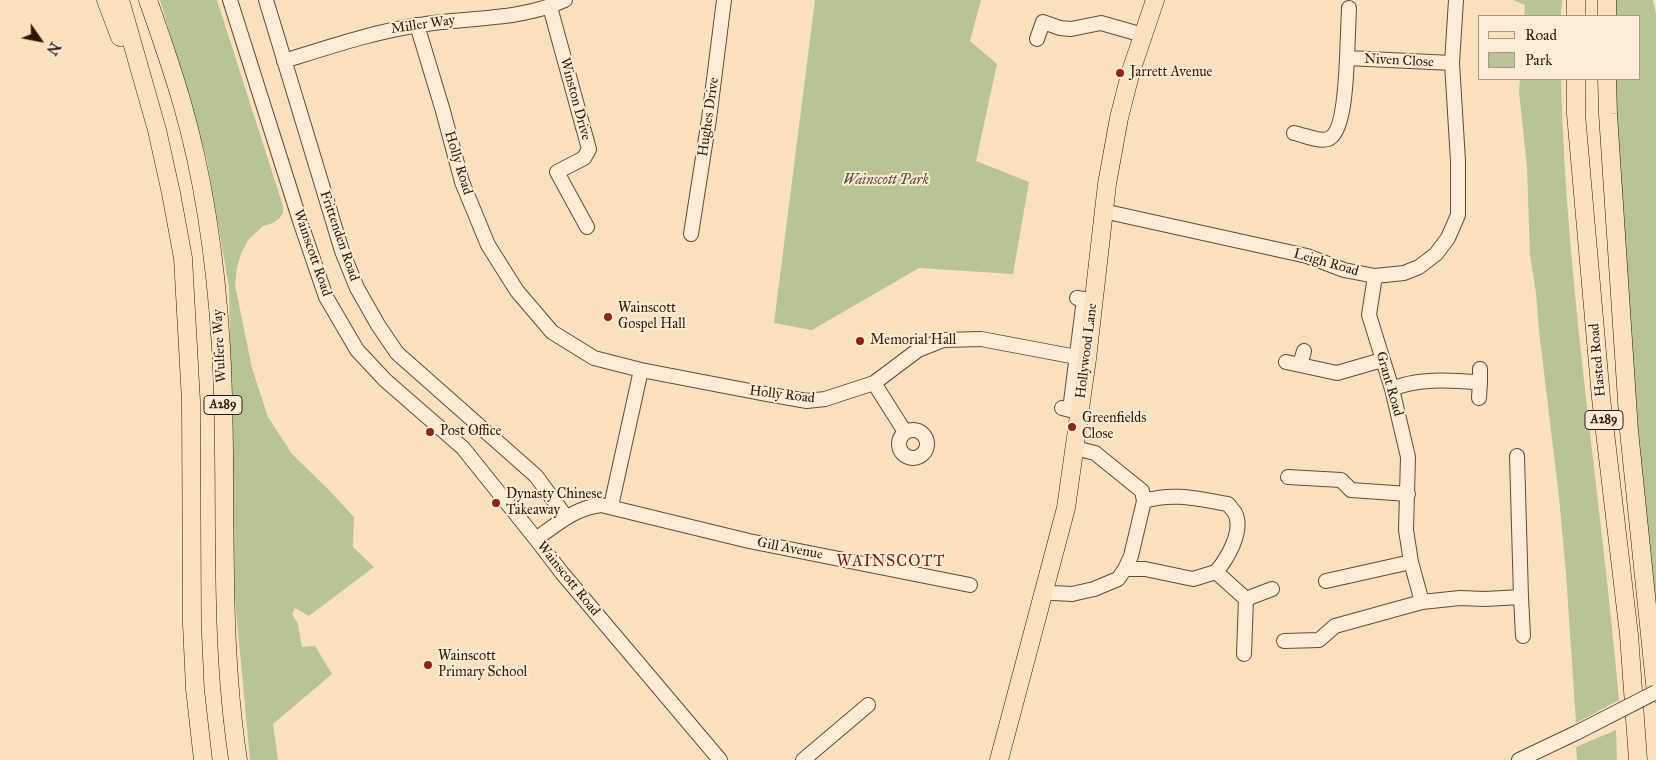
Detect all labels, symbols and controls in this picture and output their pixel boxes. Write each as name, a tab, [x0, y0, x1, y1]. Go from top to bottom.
street label: Miller Way	[390, 12, 456, 38]
north arrow	[15, 15, 65, 65]
legend	[1478, 15, 1641, 80]
text: Road	[1525, 26, 1557, 44]
text: N	[43, 39, 63, 58]
street label: Niven Close	[1364, 51, 1434, 71]
text: Park	[1525, 51, 1552, 69]
street label: Winston Drive	[556, 56, 594, 142]
place label: Jarrett Avenue	[1130, 65, 1212, 81]
marker: Jarrett Avenue	[1114, 67, 1126, 79]
street label: Hughes Drive	[695, 76, 723, 158]
street label: Holly Road	[440, 129, 476, 197]
park label: Wainscott Park	[843, 173, 929, 189]
street label: Frittenden Road	[316, 189, 362, 283]
street label: Wainscott Road	[289, 207, 335, 299]
street label: Leigh Road	[1291, 246, 1361, 280]
place label: Wainscott Gospel Hall	[618, 301, 686, 334]
street label: Hollywood Lane	[1073, 302, 1101, 400]
street label: Wulfere Way	[210, 309, 230, 383]
marker: Wainscott Gospel Hall	[602, 311, 614, 323]
street label: Hasted Road	[1586, 323, 1610, 397]
place label: Memorial Hall	[870, 333, 956, 349]
marker: Memorial Hall	[854, 335, 866, 347]
street label: Grant Road	[1372, 350, 1406, 418]
street label: Holly Road	[748, 383, 816, 407]
road number: A289	[204, 396, 242, 414]
road number: A289	[1585, 410, 1623, 430]
place label: Greenfields Close	[1082, 411, 1146, 444]
marker: Greenfields Close	[1066, 421, 1078, 433]
place label: Post Office	[440, 424, 501, 440]
marker: Post Office	[424, 426, 436, 438]
place label: Dynasty Chinese Takeaway	[506, 487, 602, 520]
marker: Dynasty Chinese Takeaway	[490, 497, 502, 509]
street label: Gill Avenue	[756, 534, 824, 564]
street label: Wainscott Road	[533, 538, 603, 620]
district label: WAINSCOTT	[835, 552, 947, 572]
place label: Wainscott Primary School	[438, 649, 527, 682]
marker: Wainscott Primary School	[422, 659, 434, 671]

